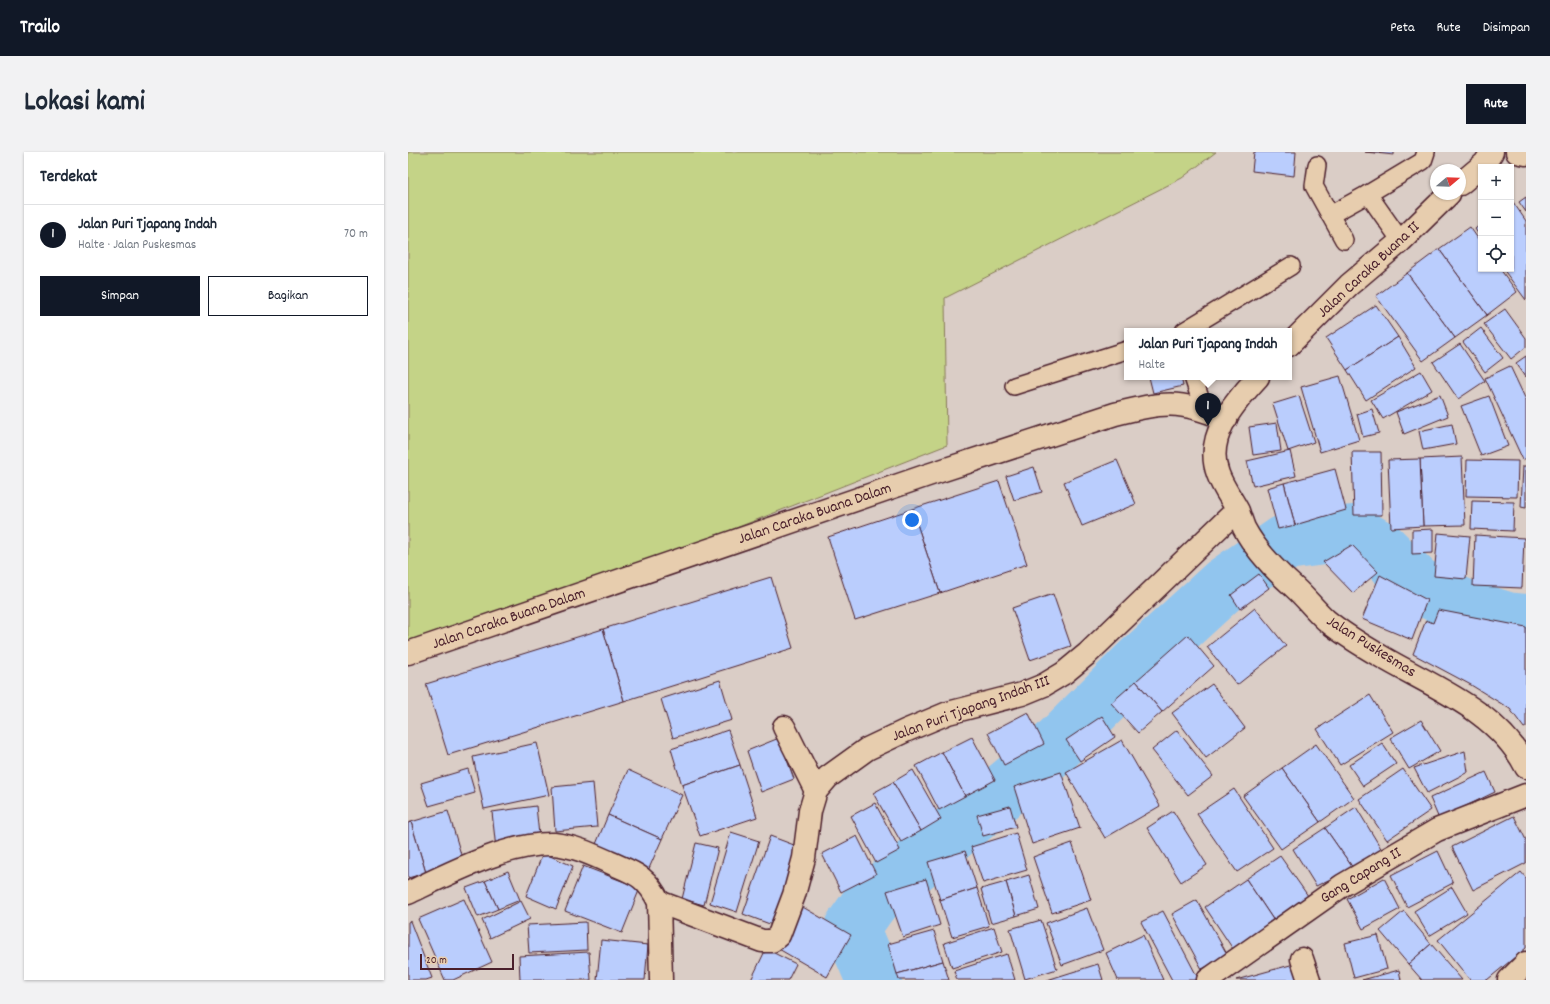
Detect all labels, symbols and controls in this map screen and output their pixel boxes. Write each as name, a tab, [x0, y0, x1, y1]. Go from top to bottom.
text: Trailo	[20, 15, 60, 42]
text: Peta	[1390, 18, 1414, 38]
text: Rute	[1436, 18, 1461, 38]
text: Disimpan	[1483, 18, 1530, 38]
text: Lokasi kami	[24, 84, 145, 124]
button: Rute	[1466, 84, 1526, 124]
north arrow	[1430, 164, 1466, 200]
map controls	[1478, 164, 1514, 272]
button: +	[1478, 164, 1514, 200]
text: Terdekat	[40, 166, 97, 190]
button: −	[1478, 200, 1514, 236]
text: Jalan Puri Tjapang Indah	[78, 214, 217, 236]
street label: Jalan Caraka Buana II	[1313, 216, 1425, 324]
text: 1	[52, 225, 54, 244]
text: 70 m	[344, 225, 368, 244]
text: Halte · Jalan Puskesmas	[78, 236, 196, 255]
button: locate	[1478, 236, 1514, 272]
button: Simpan	[40, 276, 200, 316]
button: Bagikan	[208, 276, 368, 316]
popup	[1124, 328, 1292, 380]
text: Jalan Puri Tjapang Indah	[1139, 334, 1277, 356]
text: Halte	[1139, 356, 1165, 375]
pin: 1	[1195, 393, 1221, 426]
street label: Jalan Caraka Buana Dalam	[735, 477, 895, 551]
your location	[902, 510, 922, 530]
street label: Jalan Caraka Buana Dalam	[429, 582, 589, 656]
street label: Jalan Puskesmas	[1322, 610, 1421, 684]
street label: Jalan Puri Tjapang Indah III	[889, 670, 1053, 748]
street label: Gang Capang II	[1316, 842, 1406, 910]
scale bar	[420, 952, 514, 971]
text: 20 m	[426, 953, 447, 969]

